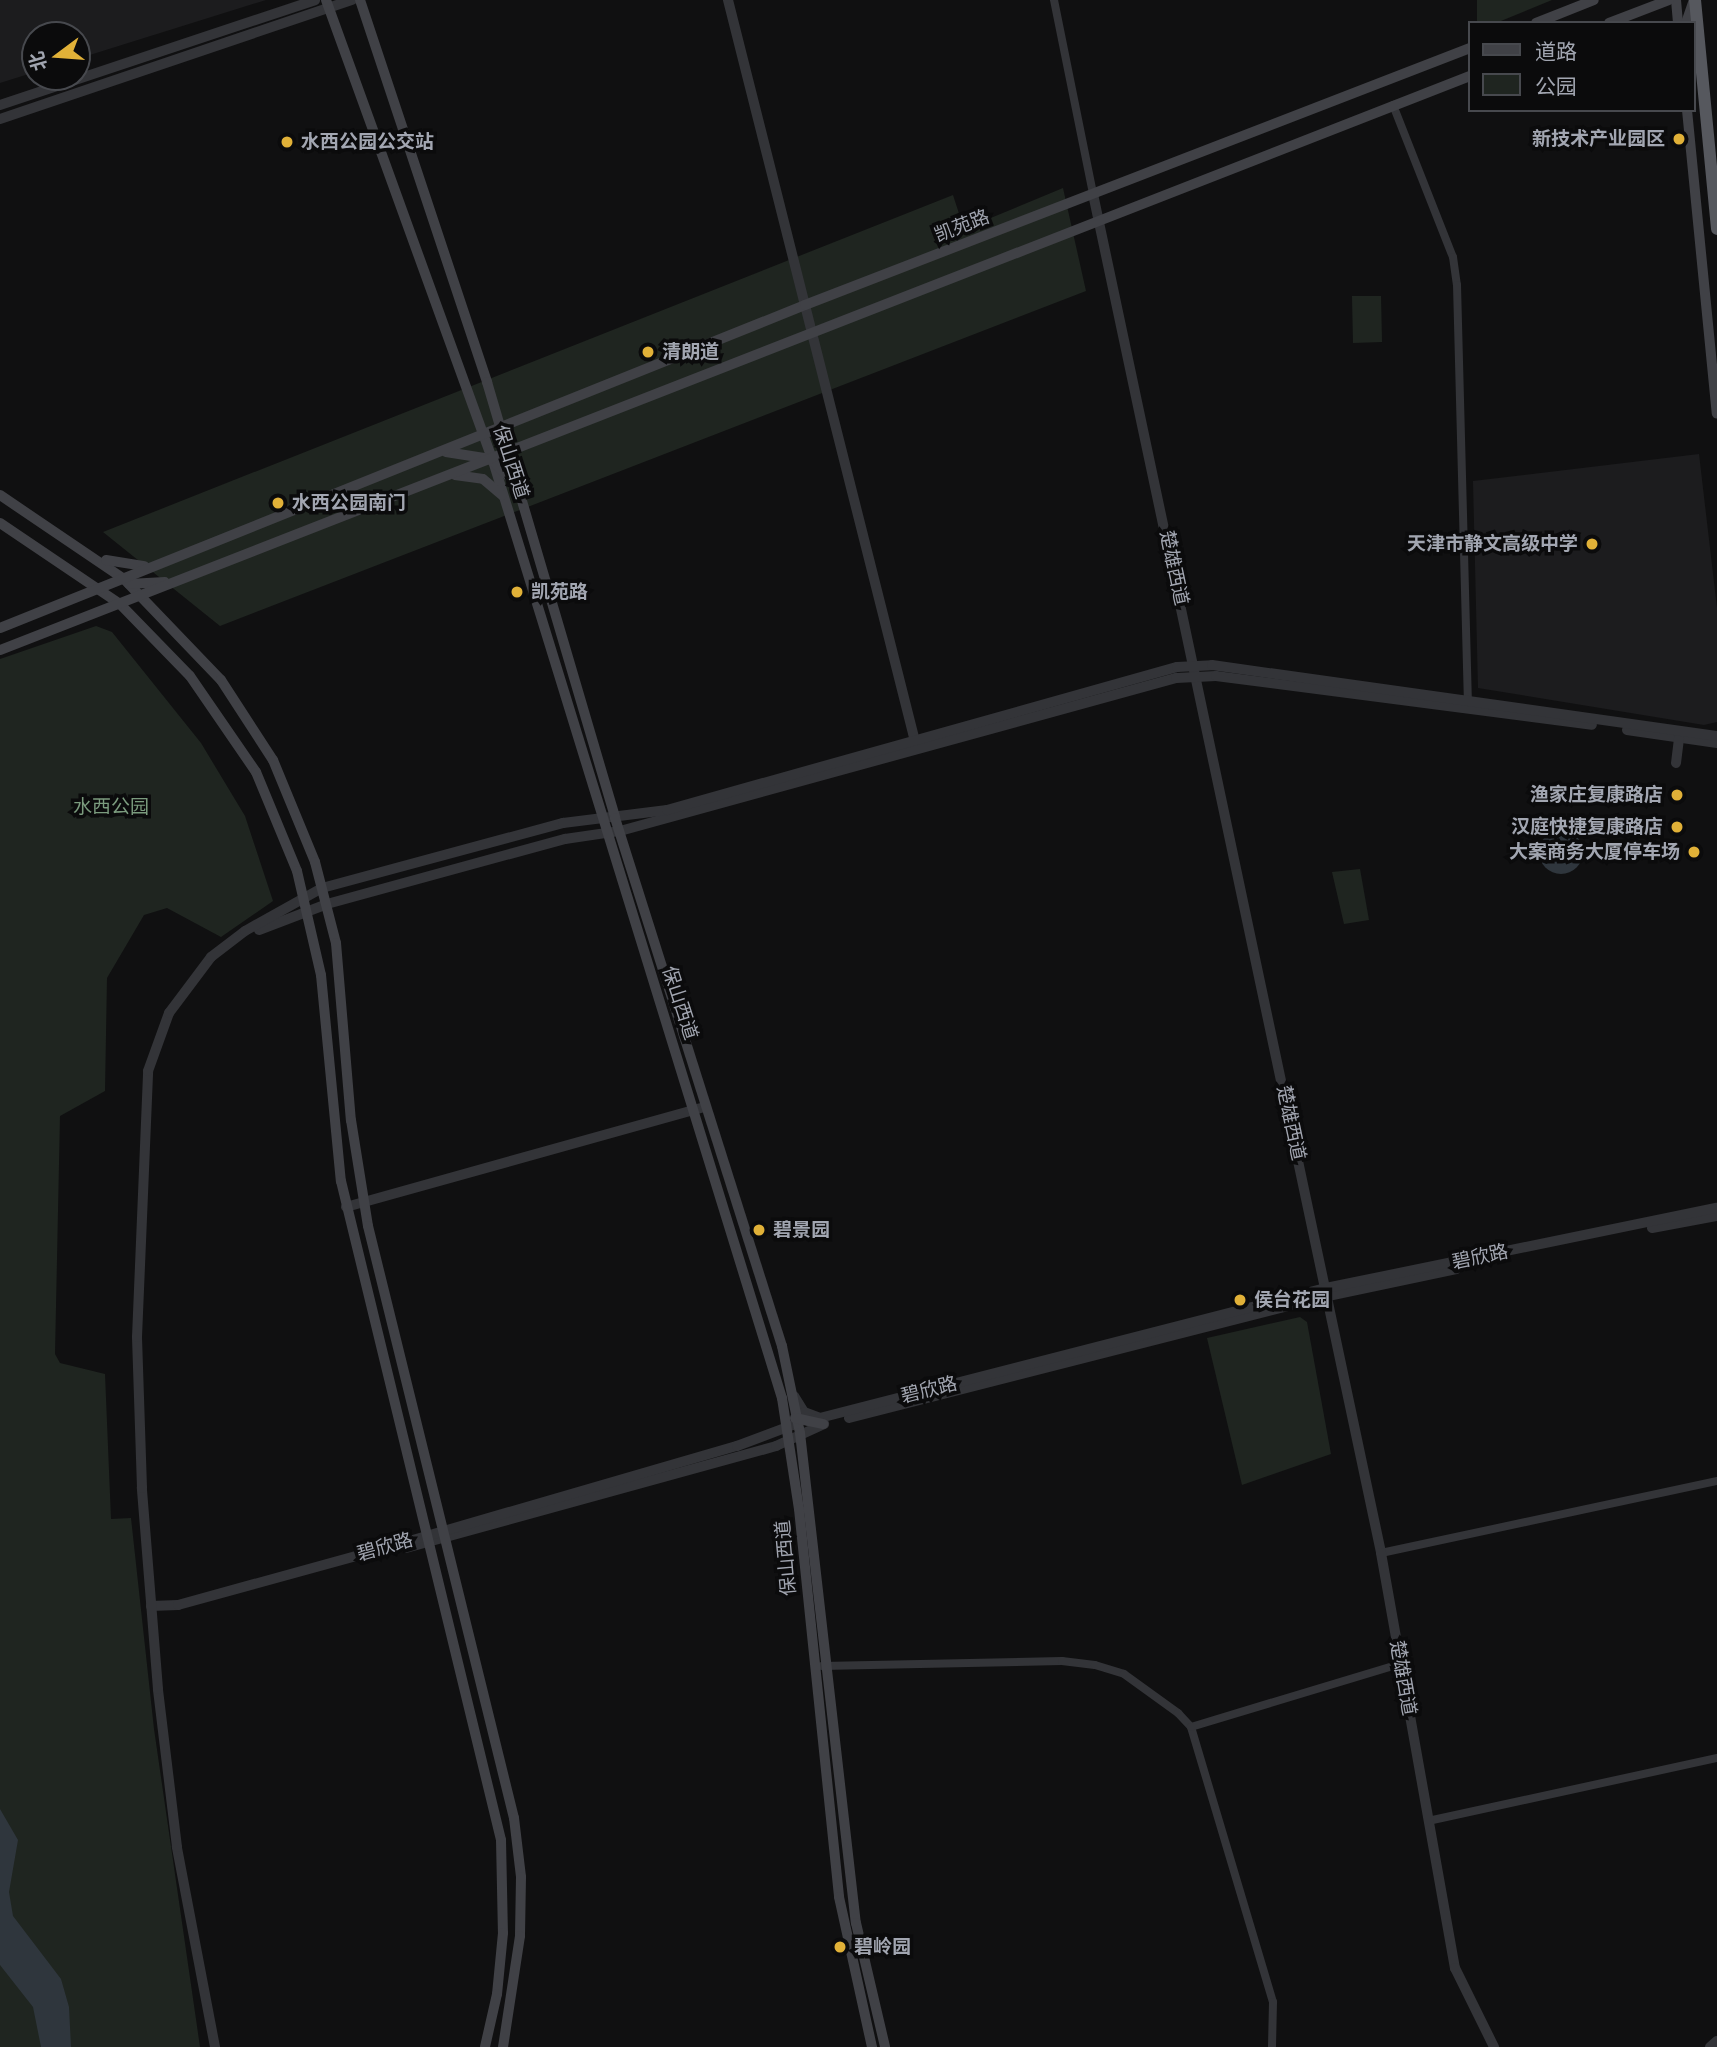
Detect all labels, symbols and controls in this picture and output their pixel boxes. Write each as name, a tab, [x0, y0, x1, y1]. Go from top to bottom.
north arrow	[21, 21, 91, 91]
legend	[1468, 21, 1696, 112]
text: 道路	[1535, 37, 1577, 65]
text: 北	[23, 49, 53, 74]
text: 公园	[1535, 72, 1577, 100]
place label: 新技术产业园区	[1532, 128, 1665, 150]
place label: 水西公园公交站	[301, 131, 434, 153]
marker: 新技术产业园区	[1671, 131, 1687, 147]
marker: 水西公园公交站	[279, 134, 295, 150]
street label: 凯苑路	[931, 205, 993, 247]
place label: 清朗道	[662, 341, 719, 363]
marker: 清朗道	[640, 344, 656, 360]
street label: 保山西道	[488, 422, 534, 502]
place label: 水西公园南门	[292, 492, 406, 514]
marker: 水西公园南门	[270, 495, 286, 511]
street label: 楚雄西道	[1155, 528, 1193, 608]
place label: 天津市静文高级中学	[1407, 533, 1578, 555]
marker: 天津市静文高级中学	[1584, 536, 1600, 552]
place label: 凯苑路	[531, 581, 588, 603]
marker: 凯苑路	[509, 584, 525, 600]
place label: 渔家庄复康路店	[1530, 784, 1663, 806]
marker: 渔家庄复康路店	[1669, 787, 1685, 803]
park label: 水西公园	[73, 796, 149, 818]
place label: 汉庭快捷复康路店	[1511, 816, 1663, 838]
marker: 汉庭快捷复康路店	[1669, 819, 1685, 835]
place label: 大案商务大厦停车场	[1509, 841, 1680, 863]
marker: 大案商务大厦停车场	[1686, 844, 1702, 860]
street label: 保山西道	[657, 963, 703, 1043]
street label: 楚雄西道	[1272, 1083, 1310, 1163]
place label: 碧景园	[773, 1219, 830, 1241]
marker: 碧景园	[751, 1222, 767, 1238]
street label: 碧欣路	[1450, 1240, 1510, 1274]
place label: 侯台花园	[1254, 1289, 1330, 1311]
marker: 侯台花园	[1232, 1292, 1248, 1308]
street label: 碧欣路	[899, 1372, 959, 1408]
street label: 保山西道	[771, 1519, 801, 1597]
street label: 碧欣路	[354, 1528, 416, 1566]
street label: 楚雄西道	[1385, 1639, 1421, 1717]
place label: 碧岭园	[854, 1936, 911, 1958]
marker: 碧岭园	[832, 1939, 848, 1955]

